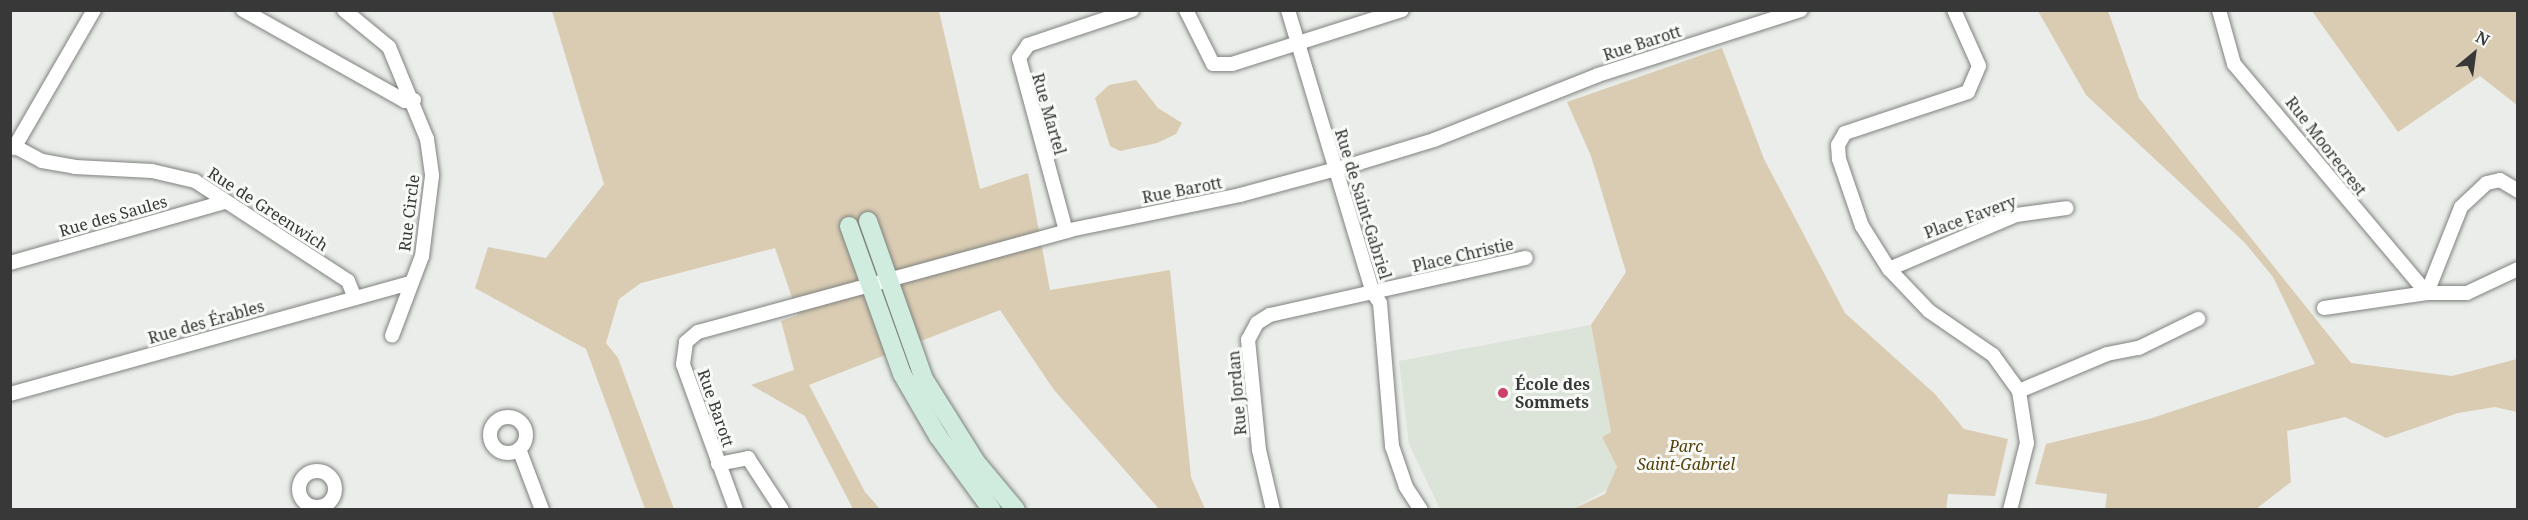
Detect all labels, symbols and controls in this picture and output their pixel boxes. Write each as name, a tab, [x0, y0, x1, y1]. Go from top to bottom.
street label: Rue Barott	[1601, 21, 1683, 65]
north arrow	[2444, 24, 2504, 84]
text: N	[2472, 26, 2494, 51]
street label: Rue Martel	[1028, 71, 1070, 157]
street label: Rue Moorecrest	[2282, 93, 2370, 199]
street label: Rue de Saint-Gabriel	[1331, 127, 1395, 281]
street label: Rue de Greenwich	[204, 163, 332, 255]
street label: Rue Circle	[395, 173, 423, 253]
street label: Rue Barott	[1140, 173, 1224, 207]
street label: Rue des Saules	[57, 191, 169, 241]
street label: Place Favery	[1921, 191, 2019, 243]
street label: Place Christie	[1410, 234, 1516, 276]
street label: Rue des Érables	[146, 296, 266, 348]
street label: Rue Jordan	[1224, 350, 1250, 436]
street label: Rue Barott	[694, 367, 738, 449]
place label: École des Sommets	[1515, 374, 1590, 412]
marker: École des Sommets	[1496, 386, 1510, 400]
park label: Parc Saint-Gabriel	[1637, 436, 1735, 474]

